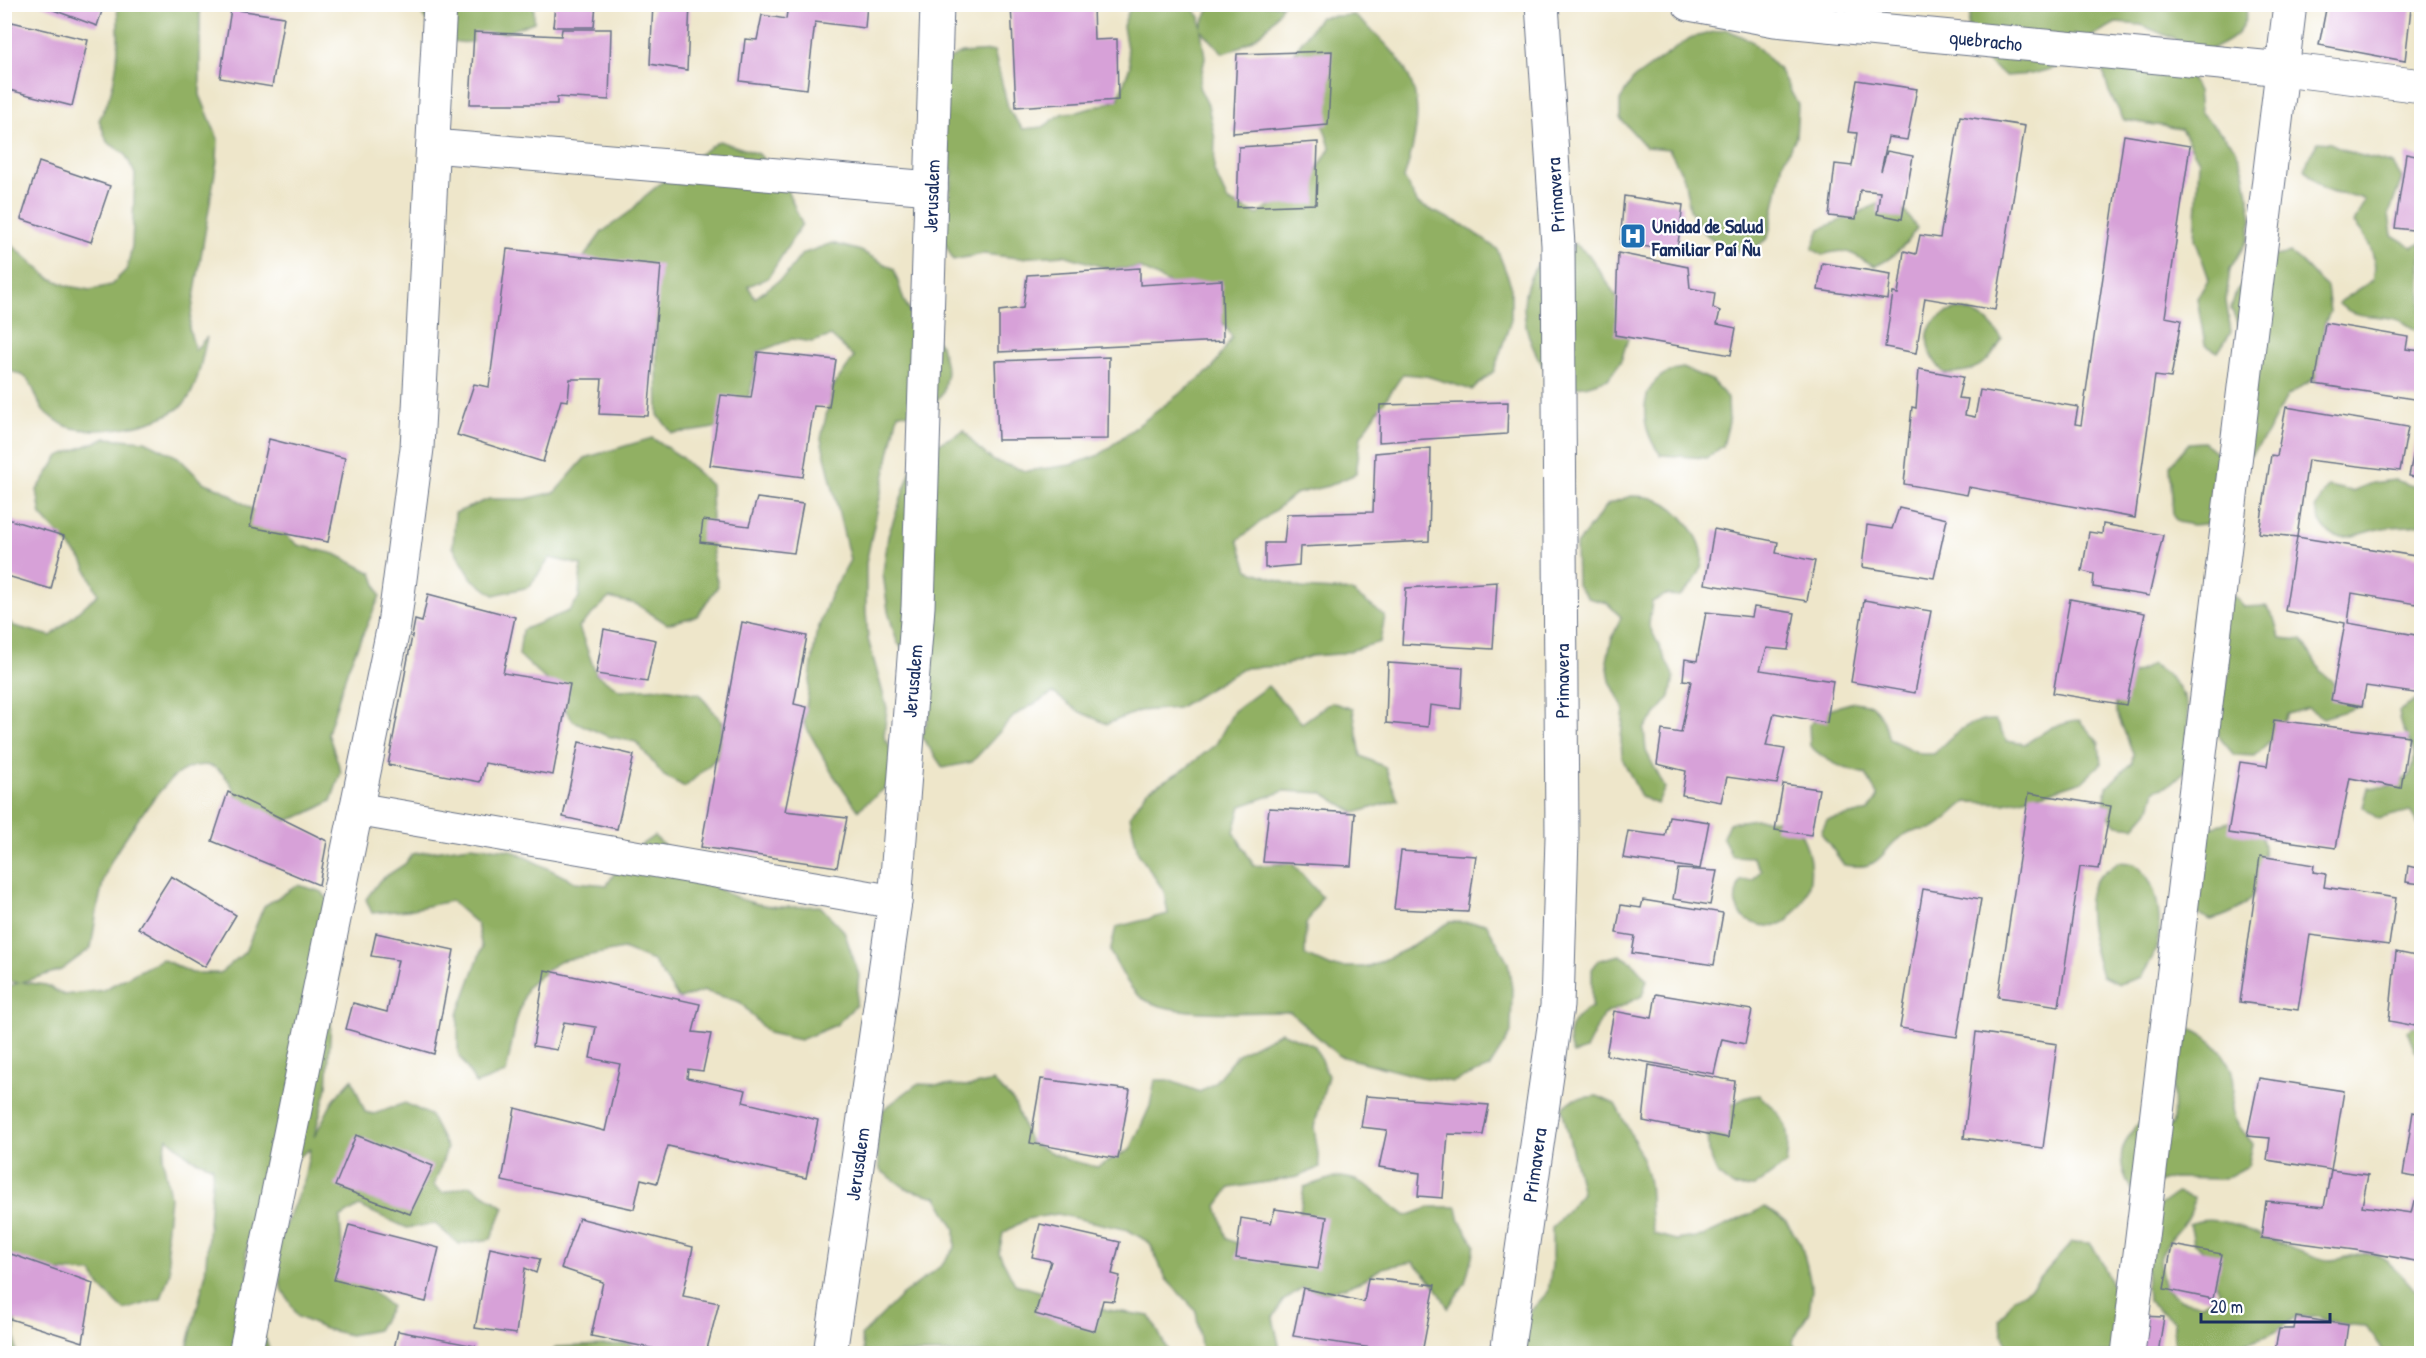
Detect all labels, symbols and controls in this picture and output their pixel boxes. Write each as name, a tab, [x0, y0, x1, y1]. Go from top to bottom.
street label: quebracho	[1948, 23, 2024, 57]
street label: Primavera	[1539, 157, 1571, 233]
street label: Jerusalem	[916, 159, 946, 233]
place label: Unidad de Salud Familiar Paí Ñu	[1651, 212, 1763, 262]
hospital icon: Unidad de Salud Familiar Paí Ñu	[1618, 221, 1648, 251]
street label: Jerusalem	[895, 643, 929, 719]
street label: Primavera	[1548, 643, 1575, 718]
street label: Jerusalem	[839, 1126, 875, 1202]
street label: Primavera	[1515, 1126, 1553, 1204]
scale bar	[2201, 1286, 2330, 1324]
text: 20 m	[2210, 1294, 2243, 1319]

